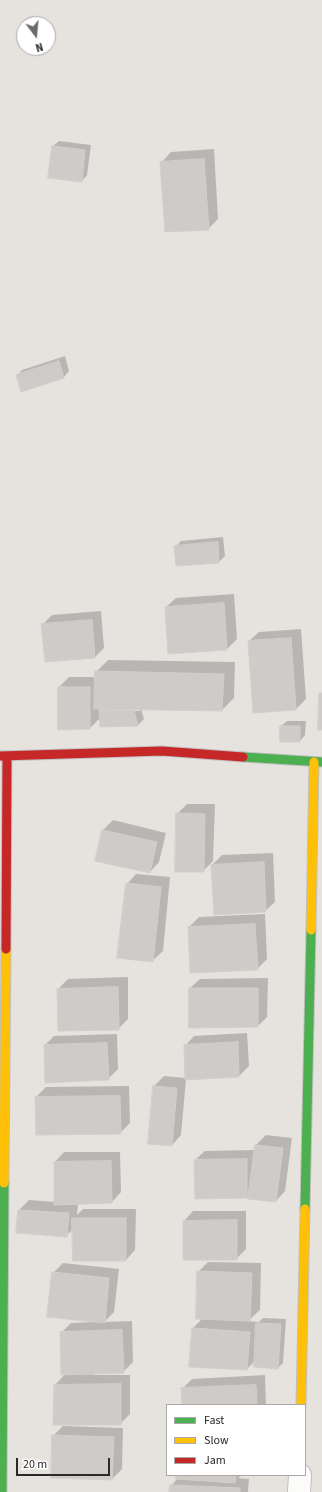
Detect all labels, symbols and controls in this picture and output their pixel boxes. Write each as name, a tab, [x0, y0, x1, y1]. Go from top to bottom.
north arrow	[16, 16, 56, 56]
text: N	[34, 39, 45, 55]
legend	[166, 1404, 306, 1476]
text: Fast	[204, 1412, 224, 1429]
text: Slow	[204, 1432, 229, 1449]
scale bar	[18, 1450, 112, 1476]
text: Jam	[204, 1452, 226, 1469]
text: 20 m	[23, 1456, 47, 1473]

